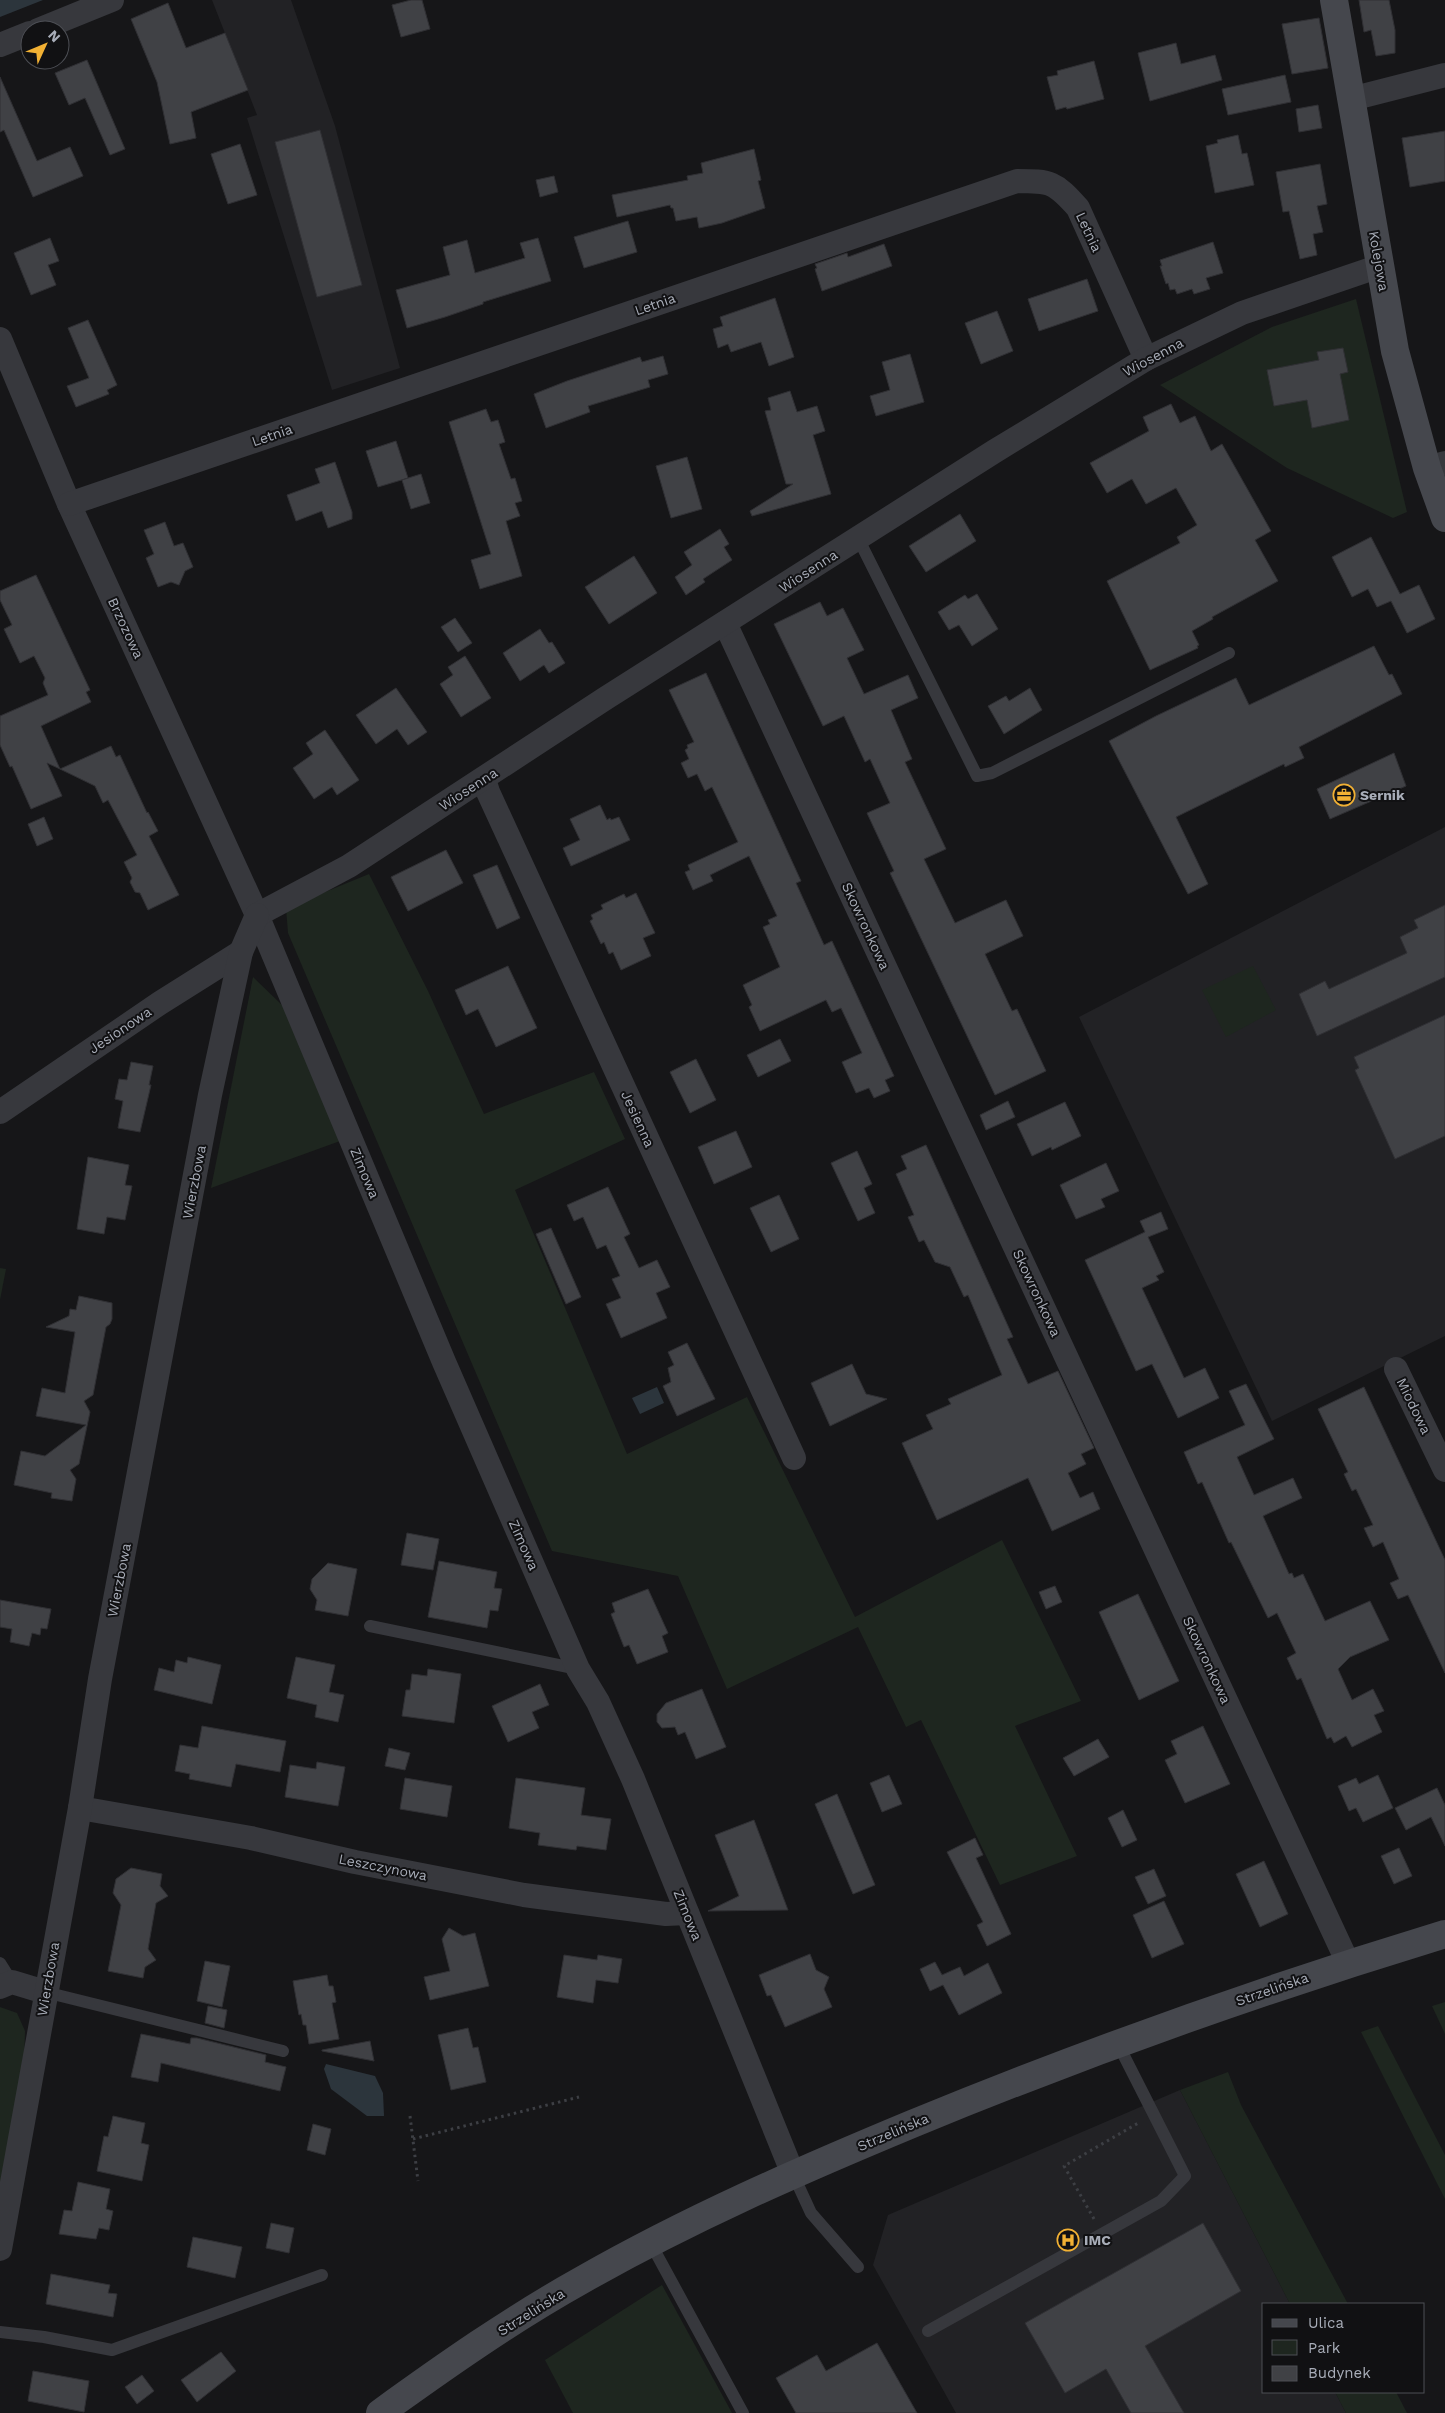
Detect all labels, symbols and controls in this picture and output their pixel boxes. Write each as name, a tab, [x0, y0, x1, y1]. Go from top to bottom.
north arrow	[20, 20, 70, 70]
text: N	[45, 27, 64, 45]
street label: Letnia	[1073, 209, 1105, 255]
street label: Kolejowa	[1366, 230, 1392, 292]
street label: Letnia	[632, 290, 678, 318]
street label: Wiosenna	[1120, 334, 1186, 380]
street label: Letnia	[249, 421, 295, 449]
street label: Wiosenna	[776, 546, 840, 596]
street label: Brzozowa	[105, 595, 147, 661]
street label: Wiosenna	[436, 764, 500, 814]
office icon: Sernik	[1332, 783, 1356, 807]
place label: Sernik	[1360, 787, 1405, 803]
street label: Skowronkowa	[839, 880, 893, 972]
street label: Jesionowa	[86, 1003, 154, 1057]
street label: Jesienna	[618, 1088, 658, 1150]
street label: Wierzbowa	[179, 1144, 209, 1220]
street label: Zimowa	[347, 1145, 383, 1201]
street label: Skowronkowa	[1010, 1247, 1064, 1339]
street label: Miodowa	[1394, 1375, 1434, 1437]
street label: Zimowa	[506, 1517, 542, 1573]
street label: Wierzbowa	[104, 1542, 134, 1618]
street label: Skowronkowa	[1180, 1614, 1234, 1706]
street label: Leszczynowa	[337, 1851, 429, 1883]
street label: Zimowa	[671, 1887, 705, 1943]
street label: Wierzbowa	[34, 1941, 62, 2017]
street label: Strzelińska	[1234, 1969, 1310, 2009]
street label: Strzelińska	[855, 2110, 931, 2154]
hospital icon: IMC	[1056, 2228, 1080, 2252]
place label: IMC	[1084, 2232, 1111, 2248]
street label: Strzelińska	[495, 2285, 567, 2339]
legend	[1262, 2303, 1425, 2393]
text: Ulica	[1308, 2314, 1345, 2332]
text: Park	[1308, 2339, 1341, 2357]
text: Budynek	[1308, 2364, 1371, 2382]

